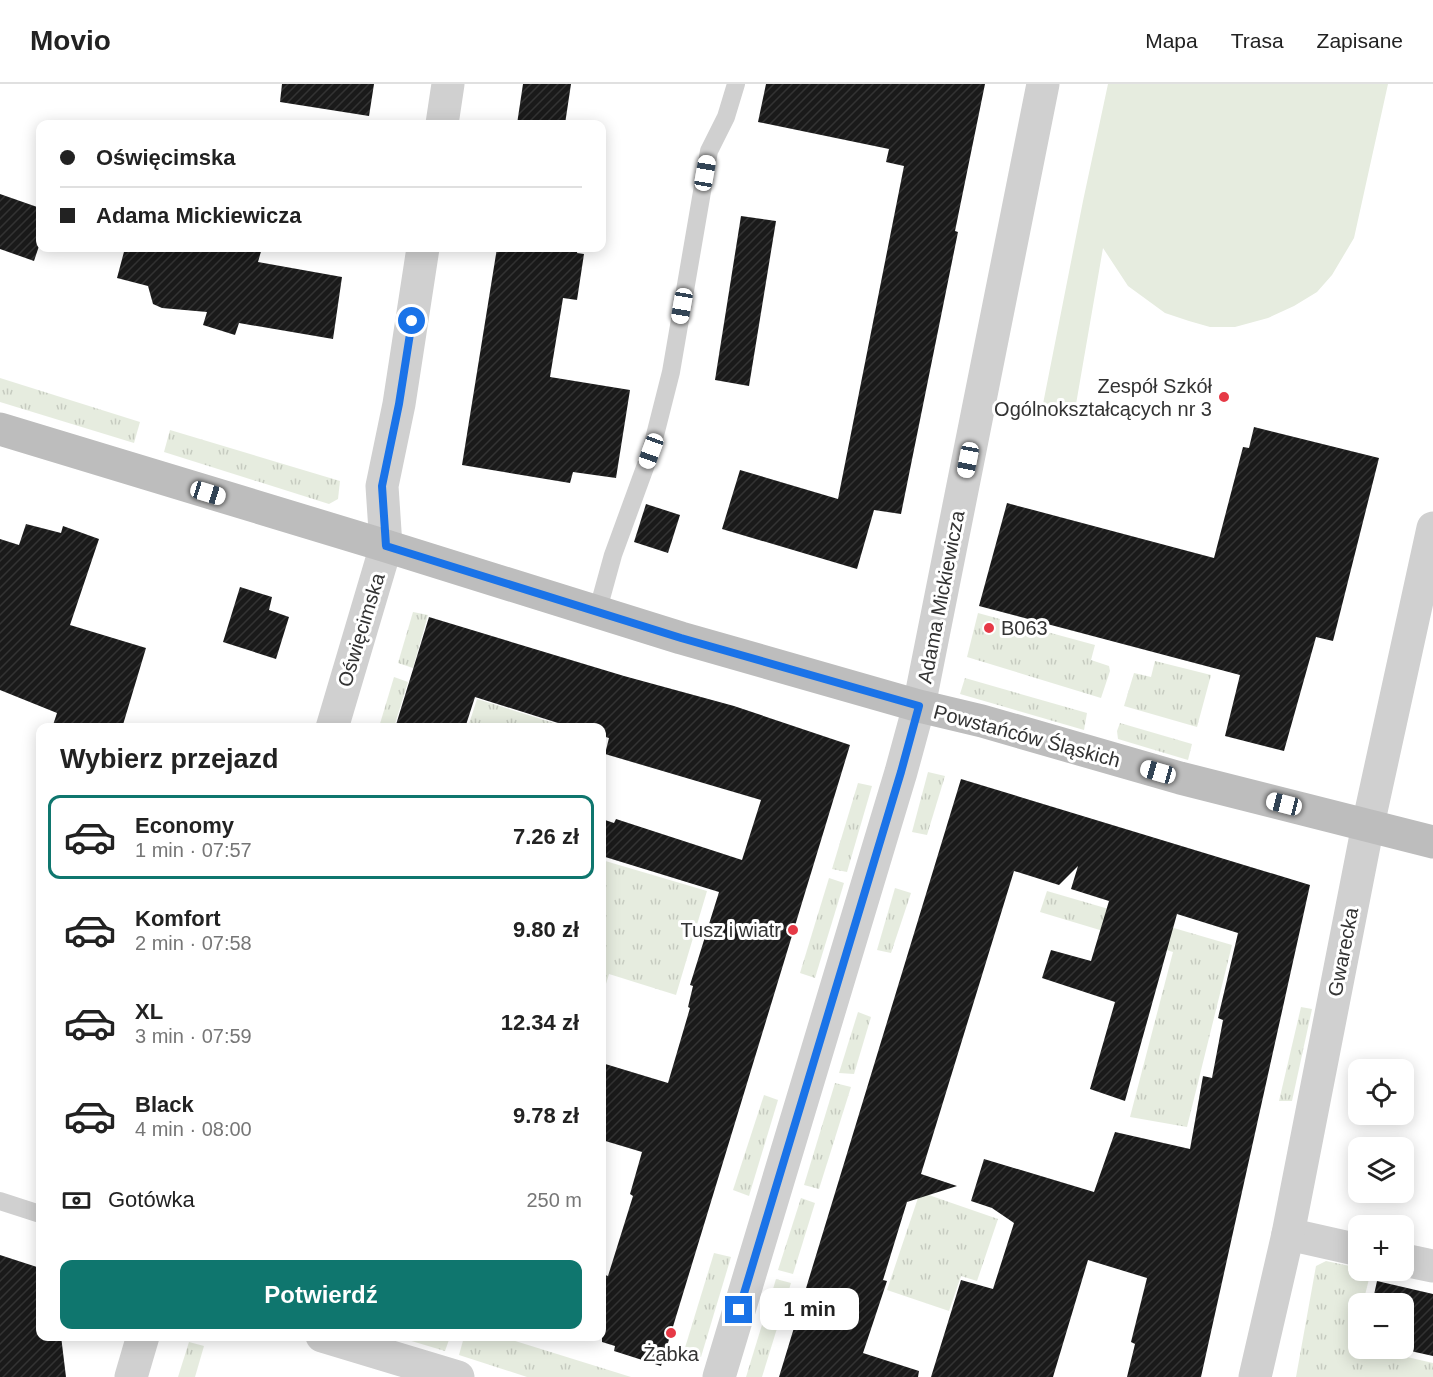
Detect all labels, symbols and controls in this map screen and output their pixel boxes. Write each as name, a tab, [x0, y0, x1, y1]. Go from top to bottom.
text: Movio	[30, 25, 111, 56]
text: Mapa	[1145, 29, 1198, 52]
text: Trasa	[1231, 29, 1284, 52]
text: Zapisane	[1317, 29, 1403, 52]
text: Oświęcimska	[96, 145, 235, 170]
car	[693, 154, 717, 192]
text: Adama Mickiewicza	[96, 203, 301, 228]
car	[670, 287, 694, 325]
route start	[398, 307, 425, 334]
place label: Zespół Szkół Ogólnokształcących nr 3	[994, 375, 1213, 420]
marker: Zespół Szkół Ogólnokształcących nr 3	[1217, 390, 1231, 404]
car	[636, 431, 666, 471]
car	[956, 441, 980, 479]
car	[188, 479, 228, 507]
street label: Adama Mickiewicza	[913, 508, 969, 685]
street label: Oświęcimska	[333, 570, 389, 690]
place label: B063	[1001, 617, 1048, 639]
marker: B063	[982, 621, 996, 635]
street label: Powstańców Śląskich	[931, 700, 1123, 772]
text: Wybierz przejazd	[60, 744, 279, 774]
car	[1138, 758, 1178, 786]
car	[1264, 791, 1304, 817]
icon: car	[63, 810, 117, 864]
text: Economy	[135, 813, 234, 838]
text: 7.26 zł	[513, 824, 579, 849]
text: 1 min · 07:57	[135, 839, 252, 861]
icon: car	[63, 903, 117, 957]
street label: Gwarecka	[1324, 905, 1363, 998]
text: Komfort	[135, 906, 221, 931]
text: 9.80 zł	[513, 917, 579, 942]
place label: Tusz i wiatr	[681, 919, 781, 941]
marker: Tusz i wiatr	[786, 923, 800, 937]
text: 2 min · 07:58	[135, 932, 252, 954]
icon: car	[63, 996, 117, 1050]
text: XL	[135, 999, 163, 1024]
text: 12.34 zł	[501, 1010, 579, 1035]
text: 3 min · 07:59	[135, 1025, 252, 1047]
map controls	[1348, 1059, 1414, 1359]
button: locate	[1348, 1059, 1414, 1125]
icon: car	[63, 1089, 117, 1143]
text: Black	[135, 1092, 194, 1117]
text: 9.78 zł	[513, 1103, 579, 1128]
text: 4 min · 08:00	[135, 1118, 252, 1140]
button: layers	[1348, 1137, 1414, 1203]
icon: cash	[60, 1184, 93, 1217]
text: Gotówka	[108, 1187, 195, 1212]
text: 250 m	[526, 1189, 582, 1211]
button: +	[1348, 1215, 1414, 1281]
button: Potwierdź	[60, 1260, 582, 1329]
callout: 1 min	[760, 1289, 859, 1331]
button: −	[1348, 1293, 1414, 1359]
route end	[725, 1296, 752, 1323]
text: 1 min	[783, 1298, 836, 1320]
marker: Żabka	[664, 1326, 678, 1340]
place label: Żabka	[643, 1343, 700, 1365]

